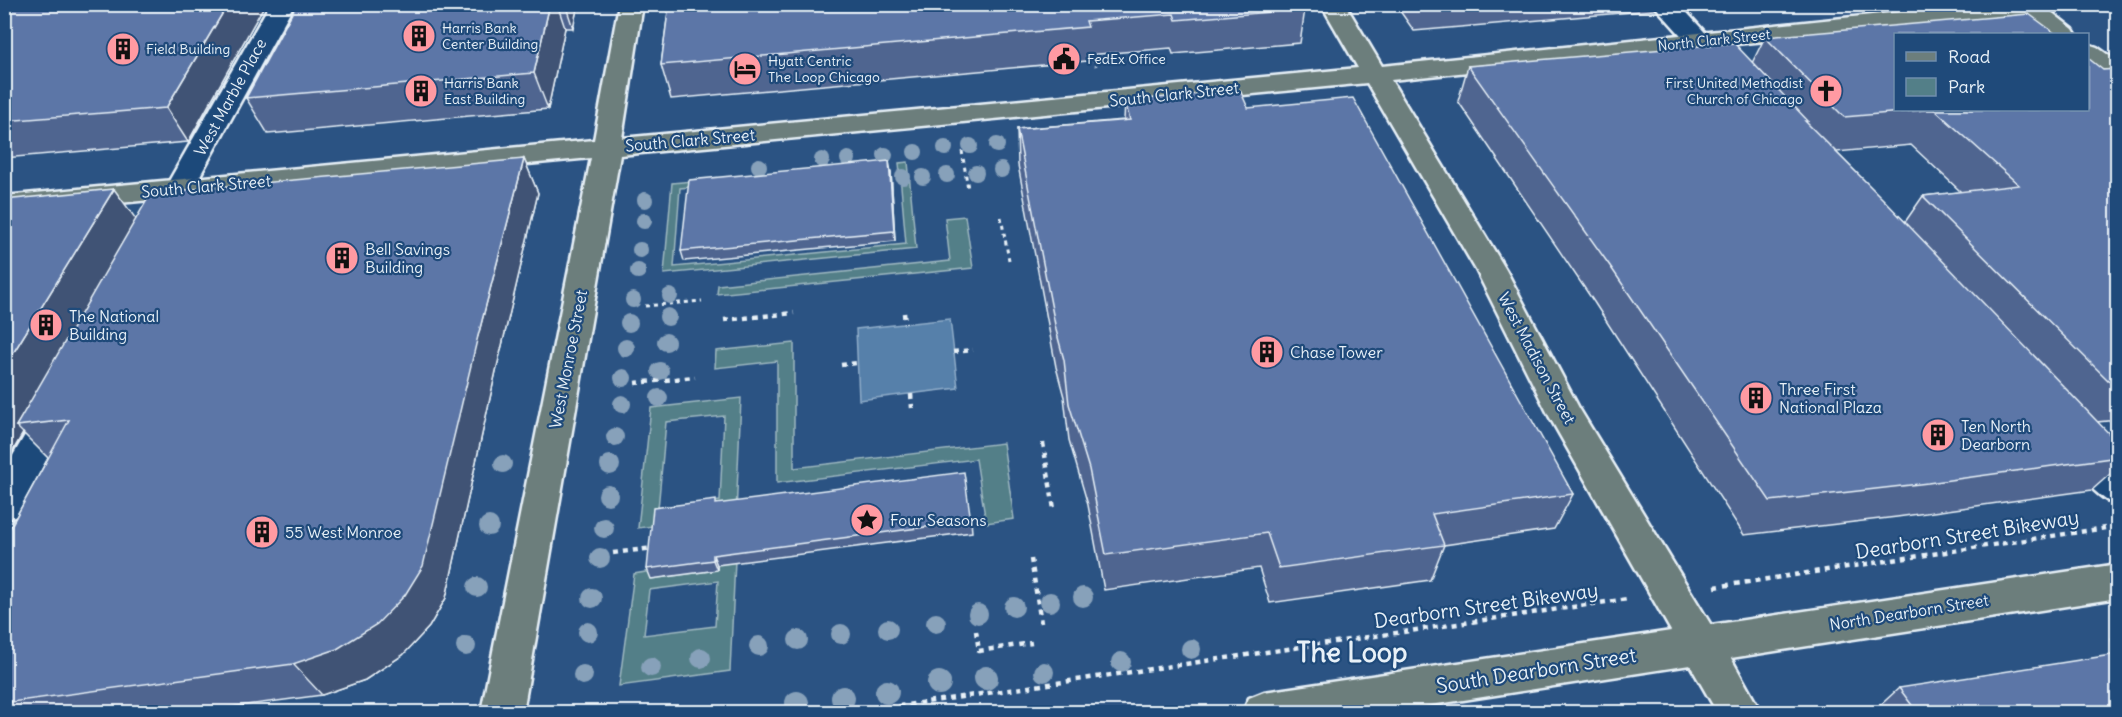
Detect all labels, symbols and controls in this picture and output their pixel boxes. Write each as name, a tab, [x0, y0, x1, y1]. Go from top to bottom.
building icon: Harris Bank Center Building	[401, 18, 437, 54]
place label: Harris Bank Center Building	[442, 19, 538, 53]
street label: North Clark Street	[1657, 25, 1771, 55]
building icon: Field Building	[105, 31, 141, 67]
legend	[1894, 33, 2089, 111]
street label: West Marble Place	[189, 35, 271, 159]
place label: Field Building	[146, 40, 230, 58]
public building icon: FedEx Office	[1046, 41, 1082, 77]
text: Road	[1948, 45, 1991, 68]
place label: FedEx Office	[1087, 50, 1166, 68]
hotel icon: Hyatt Centric The Loop Chicago	[727, 51, 763, 87]
place label: Hyatt Centric The Loop Chicago	[768, 52, 880, 86]
building icon: Harris Bank East Building	[403, 73, 439, 109]
church icon: First United Methodist Church of Chicago	[1808, 73, 1844, 109]
place label: Harris Bank East Building	[444, 74, 525, 108]
place label: First United Methodist Church of Chicago	[1666, 74, 1803, 108]
text: Park	[1948, 75, 1985, 98]
street label: South Clark Street	[1108, 77, 1240, 111]
street label: South Clark Street	[624, 124, 756, 156]
street label: South Clark Street	[140, 170, 272, 202]
place label: Bell Savings Building	[365, 239, 450, 277]
building icon: Bell Savings Building	[324, 240, 360, 276]
street label: West Monroe Street	[545, 287, 591, 430]
street label: West Madison Street	[1494, 289, 1580, 428]
place label: The National Building	[69, 306, 159, 344]
building icon: The National Building	[28, 307, 64, 343]
building icon: Chase Tower	[1249, 334, 1285, 370]
place label: Chase Tower	[1290, 342, 1383, 362]
place label: Three First National Plaza	[1779, 379, 1882, 417]
building icon: Three First National Plaza	[1738, 380, 1774, 416]
place label: Ten North Dearborn	[1961, 416, 2031, 454]
building icon: Ten North Dearborn	[1920, 417, 1956, 453]
place icon: Four Seasons	[849, 502, 885, 538]
street label: Dearborn Street Bikeway	[1853, 504, 2081, 564]
place label: Four Seasons	[890, 510, 987, 530]
building icon: 55 West Monroe	[244, 514, 280, 550]
place label: 55 West Monroe	[285, 522, 401, 542]
street label: Dearborn Street Bikeway	[1372, 577, 1600, 633]
street label: North Dearborn Street	[1828, 589, 1990, 634]
district label: The Loop	[1297, 635, 1407, 669]
street label: South Dearborn Street	[1434, 642, 1638, 698]

